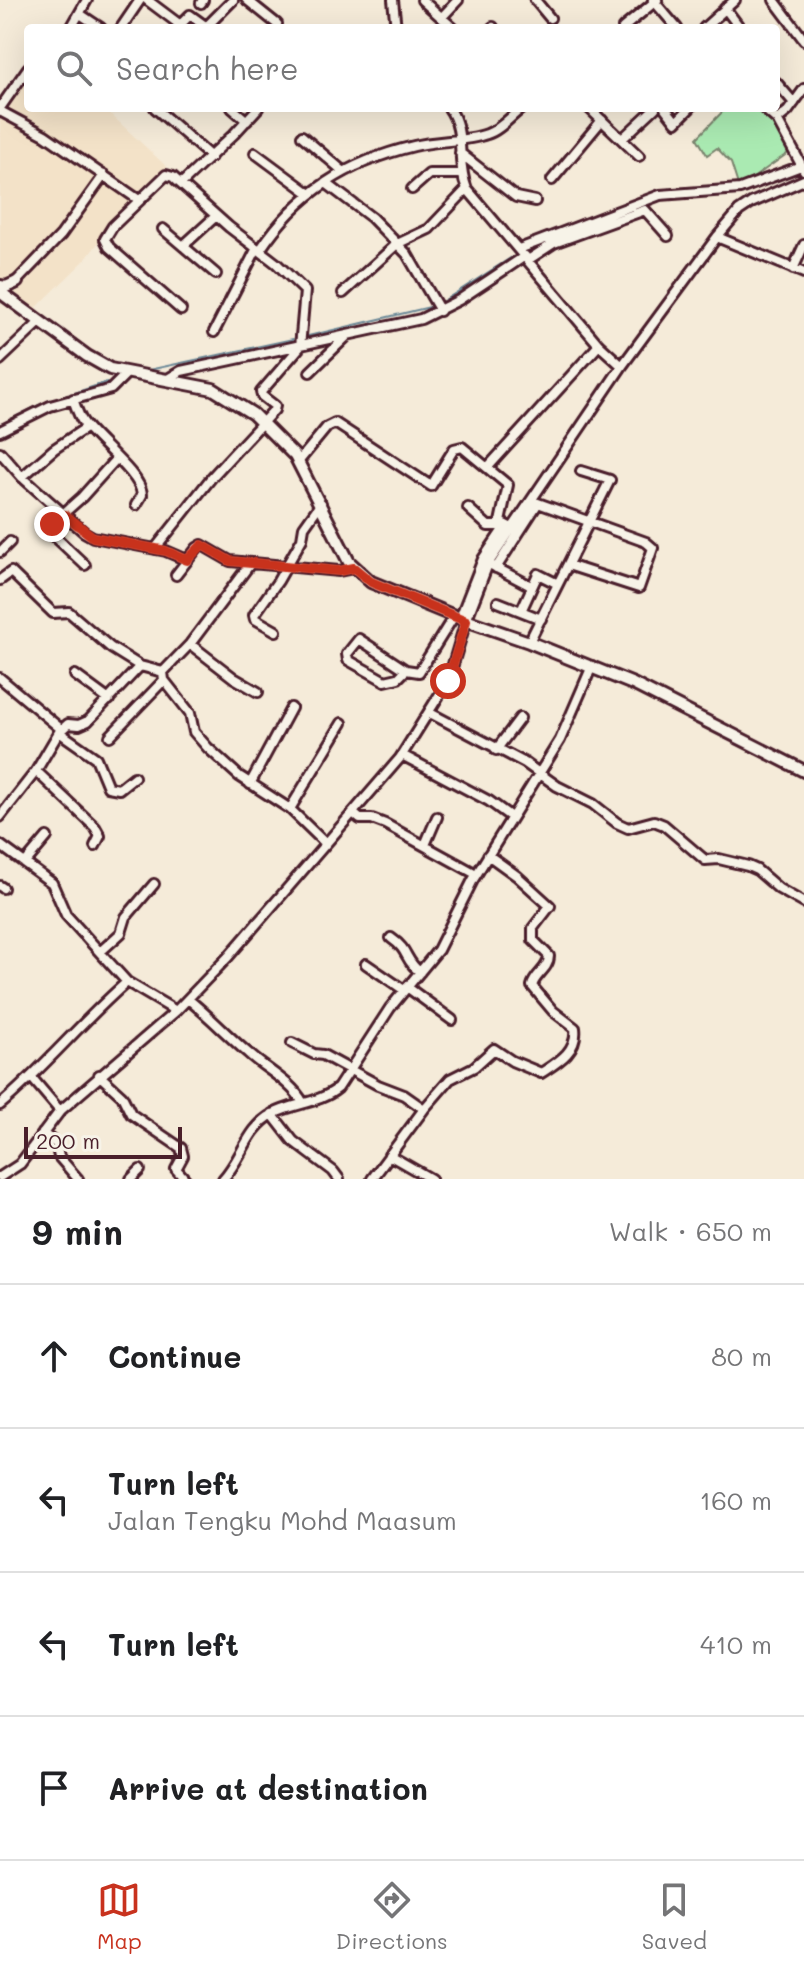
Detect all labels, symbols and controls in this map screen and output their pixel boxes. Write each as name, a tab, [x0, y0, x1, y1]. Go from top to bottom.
search box	[24, 24, 780, 112]
icon: search	[52, 46, 96, 90]
text: Search here	[116, 48, 299, 88]
route end	[34, 506, 70, 542]
route start	[430, 663, 466, 699]
scale bar	[24, 1123, 182, 1159]
text: 200 m	[36, 1126, 100, 1155]
text: 9 min	[32, 1209, 123, 1254]
text: Walk · 650 m	[609, 1214, 772, 1248]
icon: ahead	[32, 1334, 76, 1378]
text: Continue	[108, 1336, 241, 1376]
text: 80 m	[711, 1339, 772, 1373]
text: Turn left	[108, 1463, 239, 1503]
icon: left	[32, 1478, 76, 1522]
text: 160 m	[700, 1483, 772, 1517]
text: Jalan Tengku Mohd Maasum	[108, 1503, 457, 1537]
icon: left	[32, 1622, 76, 1666]
text: Turn left	[108, 1624, 239, 1664]
text: 410 m	[700, 1627, 772, 1661]
icon: arrive	[32, 1766, 76, 1810]
text: Arrive at destination	[108, 1768, 428, 1808]
tab: Map	[97, 1878, 142, 1955]
tab: Directions	[336, 1878, 448, 1955]
tab: Saved	[642, 1878, 707, 1955]

